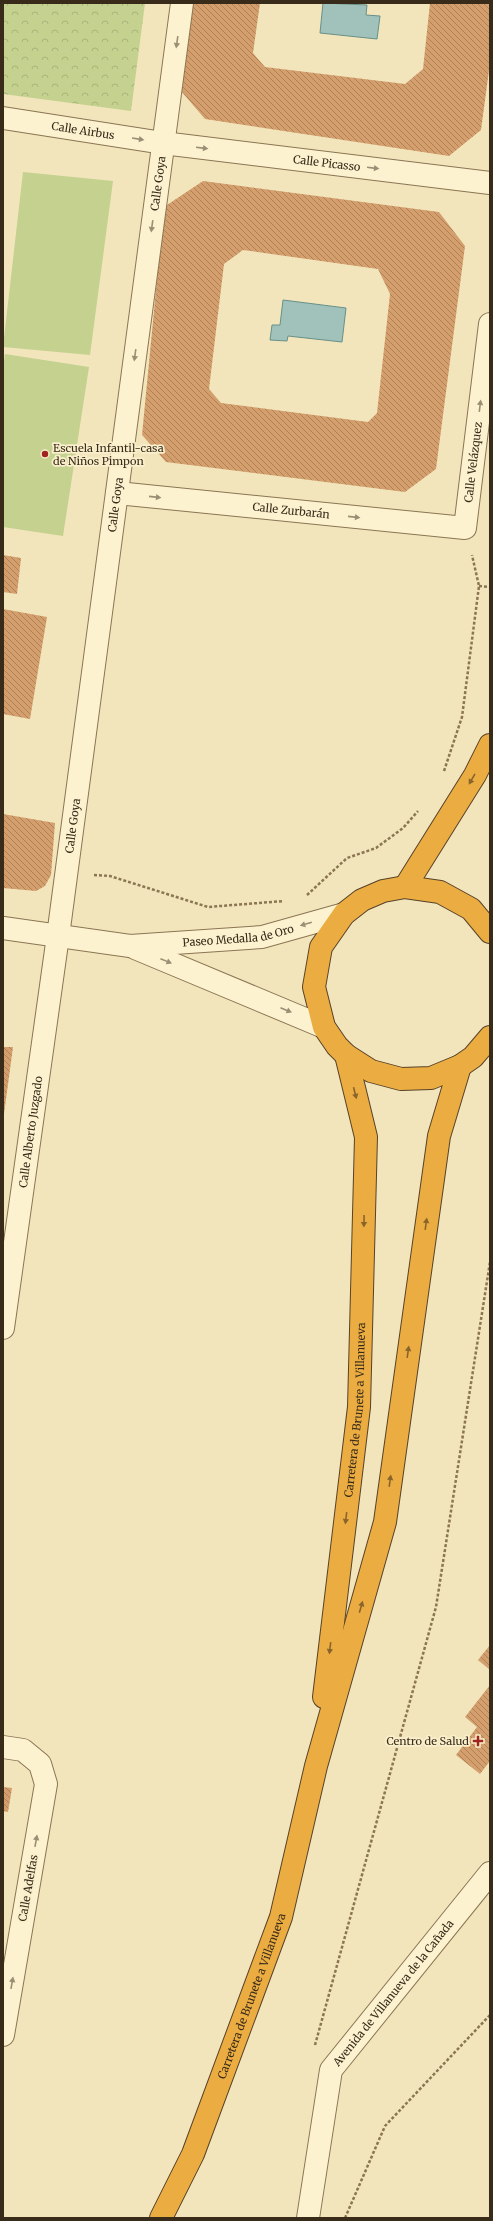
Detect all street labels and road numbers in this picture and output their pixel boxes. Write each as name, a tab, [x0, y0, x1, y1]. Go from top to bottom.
street label: Calle Airbus	[51, 119, 115, 142]
street label: Calle Picasso	[292, 152, 362, 174]
street label: Calle Goya	[147, 155, 169, 212]
street label: Calle Velázquez	[461, 421, 485, 503]
street label: Calle Goya	[105, 476, 126, 533]
street label: Calle Zurbarán	[252, 500, 331, 521]
street label: Calle Goya	[62, 797, 83, 854]
street label: Paseo Medalla de Oro	[182, 921, 296, 949]
street label: Calle Alberto Juzgado	[16, 1075, 45, 1189]
street label: Carretera de Brunete a Villanueva	[341, 1322, 368, 1498]
street label: Calle Adelfas	[15, 1854, 41, 1922]
street label: Carretera de Brunete a Villanueva	[215, 1912, 289, 2081]
street label: Avenida de Villanueva de la Cañada	[329, 1917, 457, 2070]

